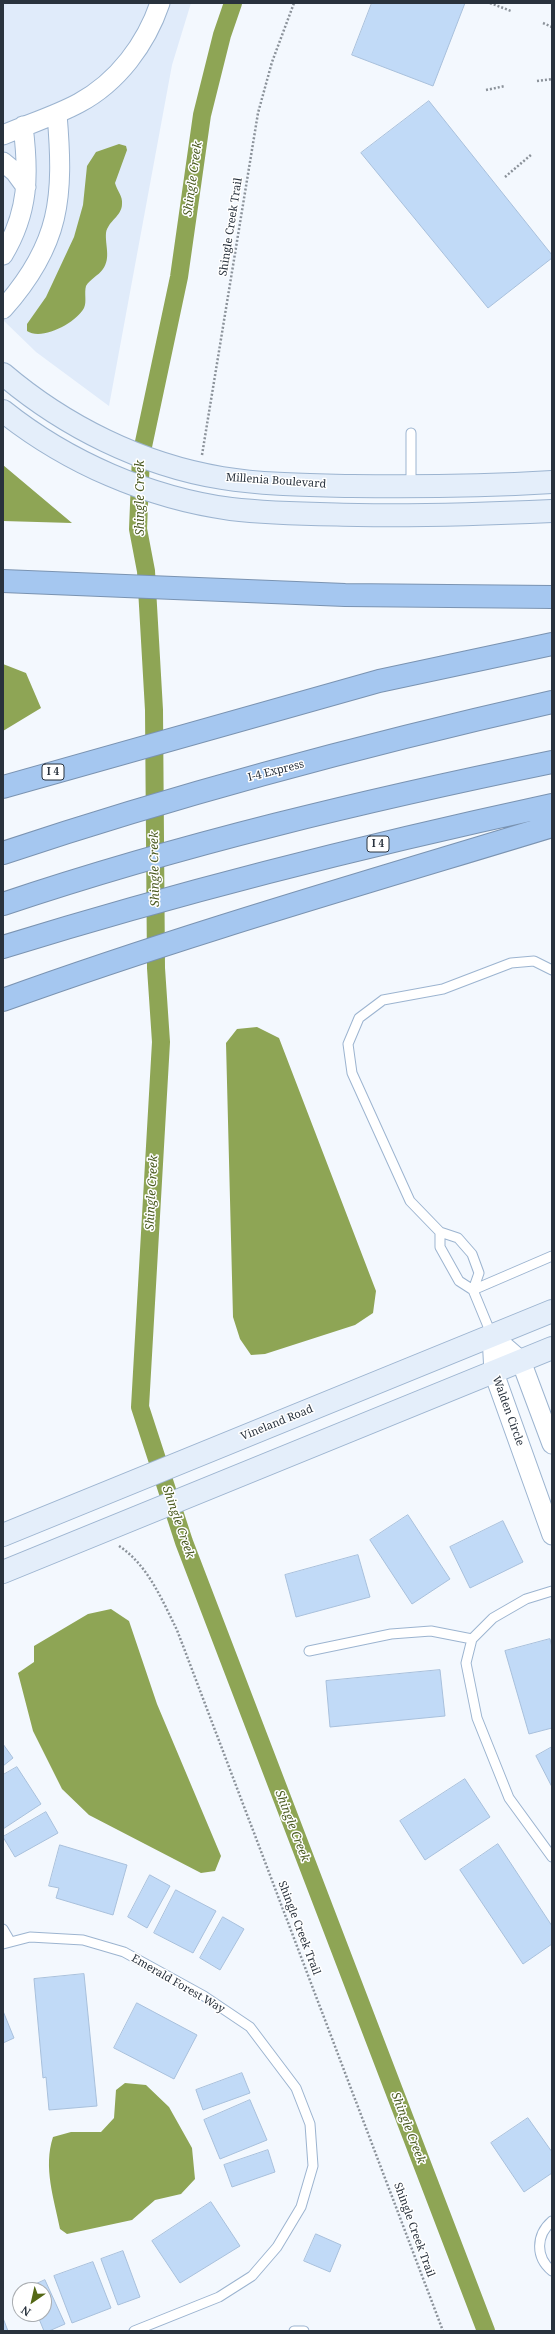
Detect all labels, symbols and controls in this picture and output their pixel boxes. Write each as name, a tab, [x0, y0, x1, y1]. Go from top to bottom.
water label: Shingle Creek	[181, 141, 205, 217]
street label: Shingle Creek Trail	[217, 177, 245, 277]
water label: Shingle Creek	[134, 460, 148, 536]
street label: Millenia Boulevard	[225, 471, 327, 491]
street label: I-4 Express	[247, 758, 305, 784]
road number: I 4	[42, 764, 64, 780]
water label: Shingle Creek	[147, 831, 163, 907]
road number: I 4	[367, 836, 389, 852]
water label: Shingle Creek	[143, 1155, 161, 1231]
street label: Walden Circle	[489, 1374, 527, 1448]
street label: Vineland Road	[239, 1403, 315, 1443]
water label: Shingle Creek	[159, 1484, 197, 1560]
water label: Shingle Creek	[272, 1788, 312, 1864]
street label: Shingle Creek Trail	[275, 1879, 323, 1977]
street label: Emerald Forest Way	[129, 1952, 227, 2016]
water label: Shingle Creek	[388, 2090, 428, 2166]
street label: Shingle Creek Trail	[391, 2181, 437, 2279]
north arrow	[12, 2282, 52, 2322]
text: N	[18, 2303, 33, 2320]

